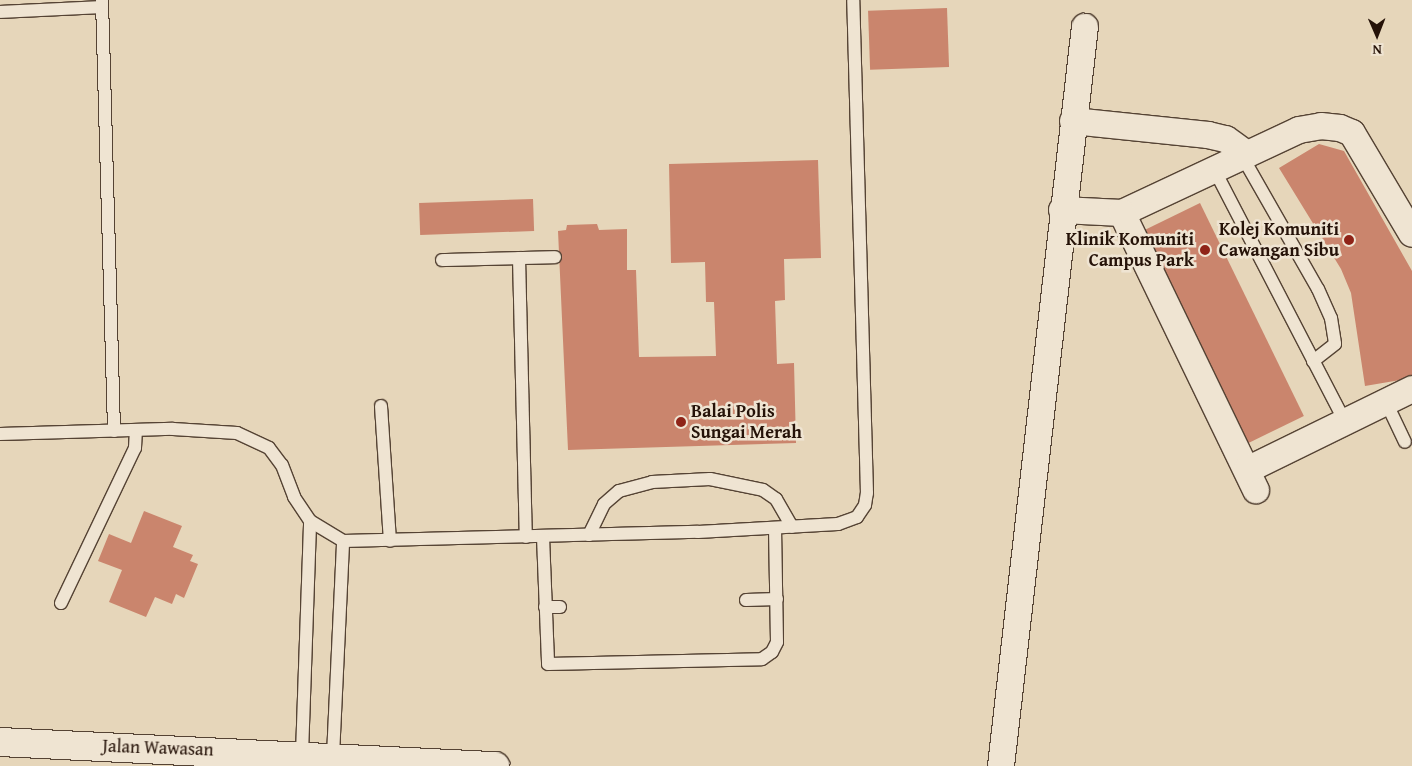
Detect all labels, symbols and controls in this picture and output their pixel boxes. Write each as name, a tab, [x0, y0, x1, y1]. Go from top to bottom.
north arrow	[1352, 10, 1402, 60]
text: N	[1372, 40, 1382, 60]
place label: Kolej Komuniti Cawangan Sibu	[1219, 219, 1339, 262]
place label: Klinik Komuniti Campus Park	[1066, 229, 1194, 272]
marker: Kolej Komuniti Cawangan Sibu	[1343, 234, 1355, 246]
marker: Klinik Komuniti Campus Park	[1198, 243, 1212, 257]
place label: Balai Polis Sungai Merah	[691, 401, 802, 444]
marker: Balai Polis Sungai Merah	[675, 416, 687, 428]
street label: Jalan Wawasan	[102, 735, 214, 761]

